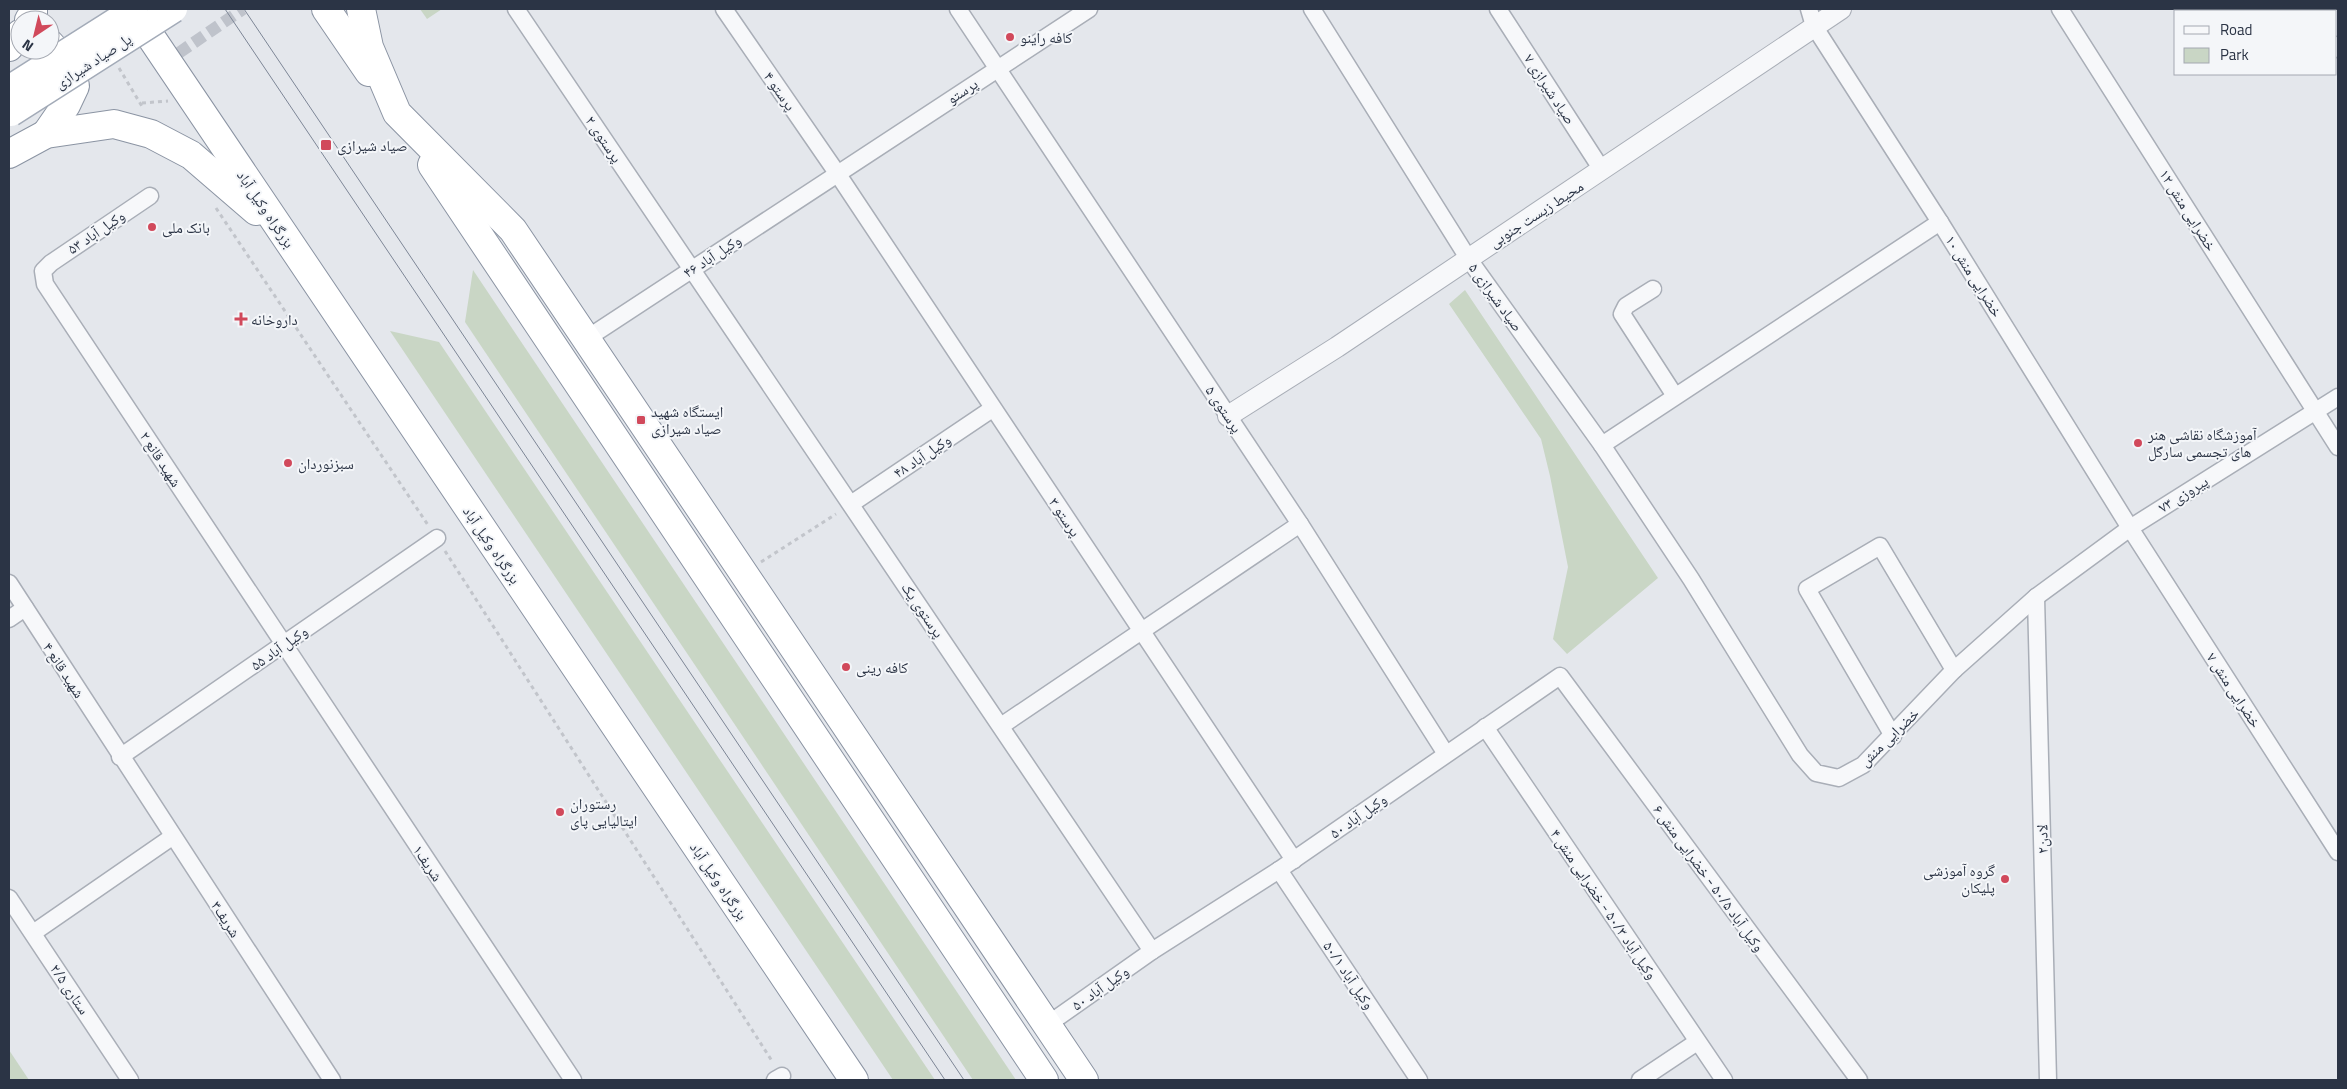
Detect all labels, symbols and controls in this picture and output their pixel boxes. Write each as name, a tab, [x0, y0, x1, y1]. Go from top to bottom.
north arrow	[10, 10, 60, 60]
legend	[2174, 10, 2337, 75]
text: Road	[2220, 18, 2252, 41]
place label: کافه راینو	[1020, 26, 1072, 49]
street label: پل صیاد شیرازی	[50, 27, 136, 95]
marker: کافه راینو	[1004, 31, 1016, 43]
text: N	[17, 35, 37, 57]
text: Park	[2220, 43, 2249, 66]
street label: صیاد شیرازی ۷	[1518, 49, 1582, 129]
street label: پرستو ۴	[758, 67, 802, 115]
street label: پرستو	[942, 72, 982, 110]
street label: پرستوی ۲	[580, 111, 628, 167]
place label: صیاد شیرازی	[337, 134, 407, 157]
marker: صیاد شیرازی	[319, 138, 333, 152]
street label: بزرگراه وکیل آباد	[231, 165, 301, 253]
street label: خضرایی منش ۱۲	[2154, 165, 2223, 256]
street label: محیط زیست جنوبی	[1484, 175, 1588, 253]
street label: وکیل آباد ۵۳	[63, 204, 129, 260]
place label: بانک ملی	[162, 216, 210, 239]
marker: بانک ملی	[146, 221, 158, 233]
street label: ۴۶ وکیل آباد	[678, 229, 746, 283]
street label: خضرایی منش ۱۰	[1940, 231, 2009, 322]
street label: صیاد شیرازی ۵	[1463, 258, 1529, 336]
place label: داروخانه	[251, 308, 298, 331]
marker: داروخانه	[235, 313, 247, 325]
street label: پرستوی ۵	[1200, 381, 1248, 437]
place label: ایستگاه شهید صیاد شیرازی	[651, 400, 723, 440]
marker: ایستگاه شهید صیاد شیرازی	[635, 414, 647, 426]
place label: آموزشگاه نقاشی هنر های تجسمی سارگل	[2147, 423, 2258, 463]
street label: شهید قانع ۲	[134, 426, 188, 492]
street label: ۴۸ وکیل آباد	[889, 428, 955, 484]
marker: آموزشگاه نقاشی هنر های تجسمی سارگل	[2132, 437, 2144, 449]
place label: سبزنوردان	[298, 452, 354, 475]
marker: سبزنوردان	[282, 457, 294, 469]
street label: پیروزی ۷۳	[2153, 470, 2213, 518]
street label: پرستو ۳	[1043, 493, 1087, 541]
street label: بزرگراه وکیل آباد	[457, 501, 527, 589]
street label: پرستوی یک	[896, 578, 950, 642]
street label: ۵۵ وکیل آباد	[246, 620, 312, 676]
street label: شهید قانع ۴	[37, 637, 91, 703]
street label: خضرایی منش ۷	[2201, 648, 2267, 733]
place label: کافه رینی	[856, 656, 908, 679]
marker: کافه رینی	[840, 661, 852, 673]
street label: خضرایی منش	[1854, 702, 1925, 772]
street label: ۵۰ وکیل آباد	[1325, 788, 1391, 844]
place label: رستوران ایتالیایی پای	[570, 792, 637, 832]
street label: وکیل آباد ۵۰/۵ - خضرایی منش ۶	[1648, 799, 1770, 957]
marker: رستوران ایتالیایی پای	[554, 806, 566, 818]
street label: وکیل آباد ۵۰/۳ - خضرایی منش ۴	[1545, 824, 1663, 984]
street label: لادن۲	[2030, 824, 2054, 854]
street label: بزرگراه وکیل آباد	[684, 837, 754, 925]
street label: شریف١	[407, 840, 449, 886]
place label: گروه آموزشی پلیکان	[1923, 859, 1995, 899]
marker: گروه آموزشی پلیکان	[1999, 873, 2011, 885]
street label: شریف٣	[205, 896, 247, 942]
street label: وکیل آباد ۵۰/۱	[1318, 936, 1380, 1014]
street label: ستاری ۲/۵	[45, 959, 96, 1019]
street label: وکیل آباد ۵۰	[1067, 960, 1133, 1016]

